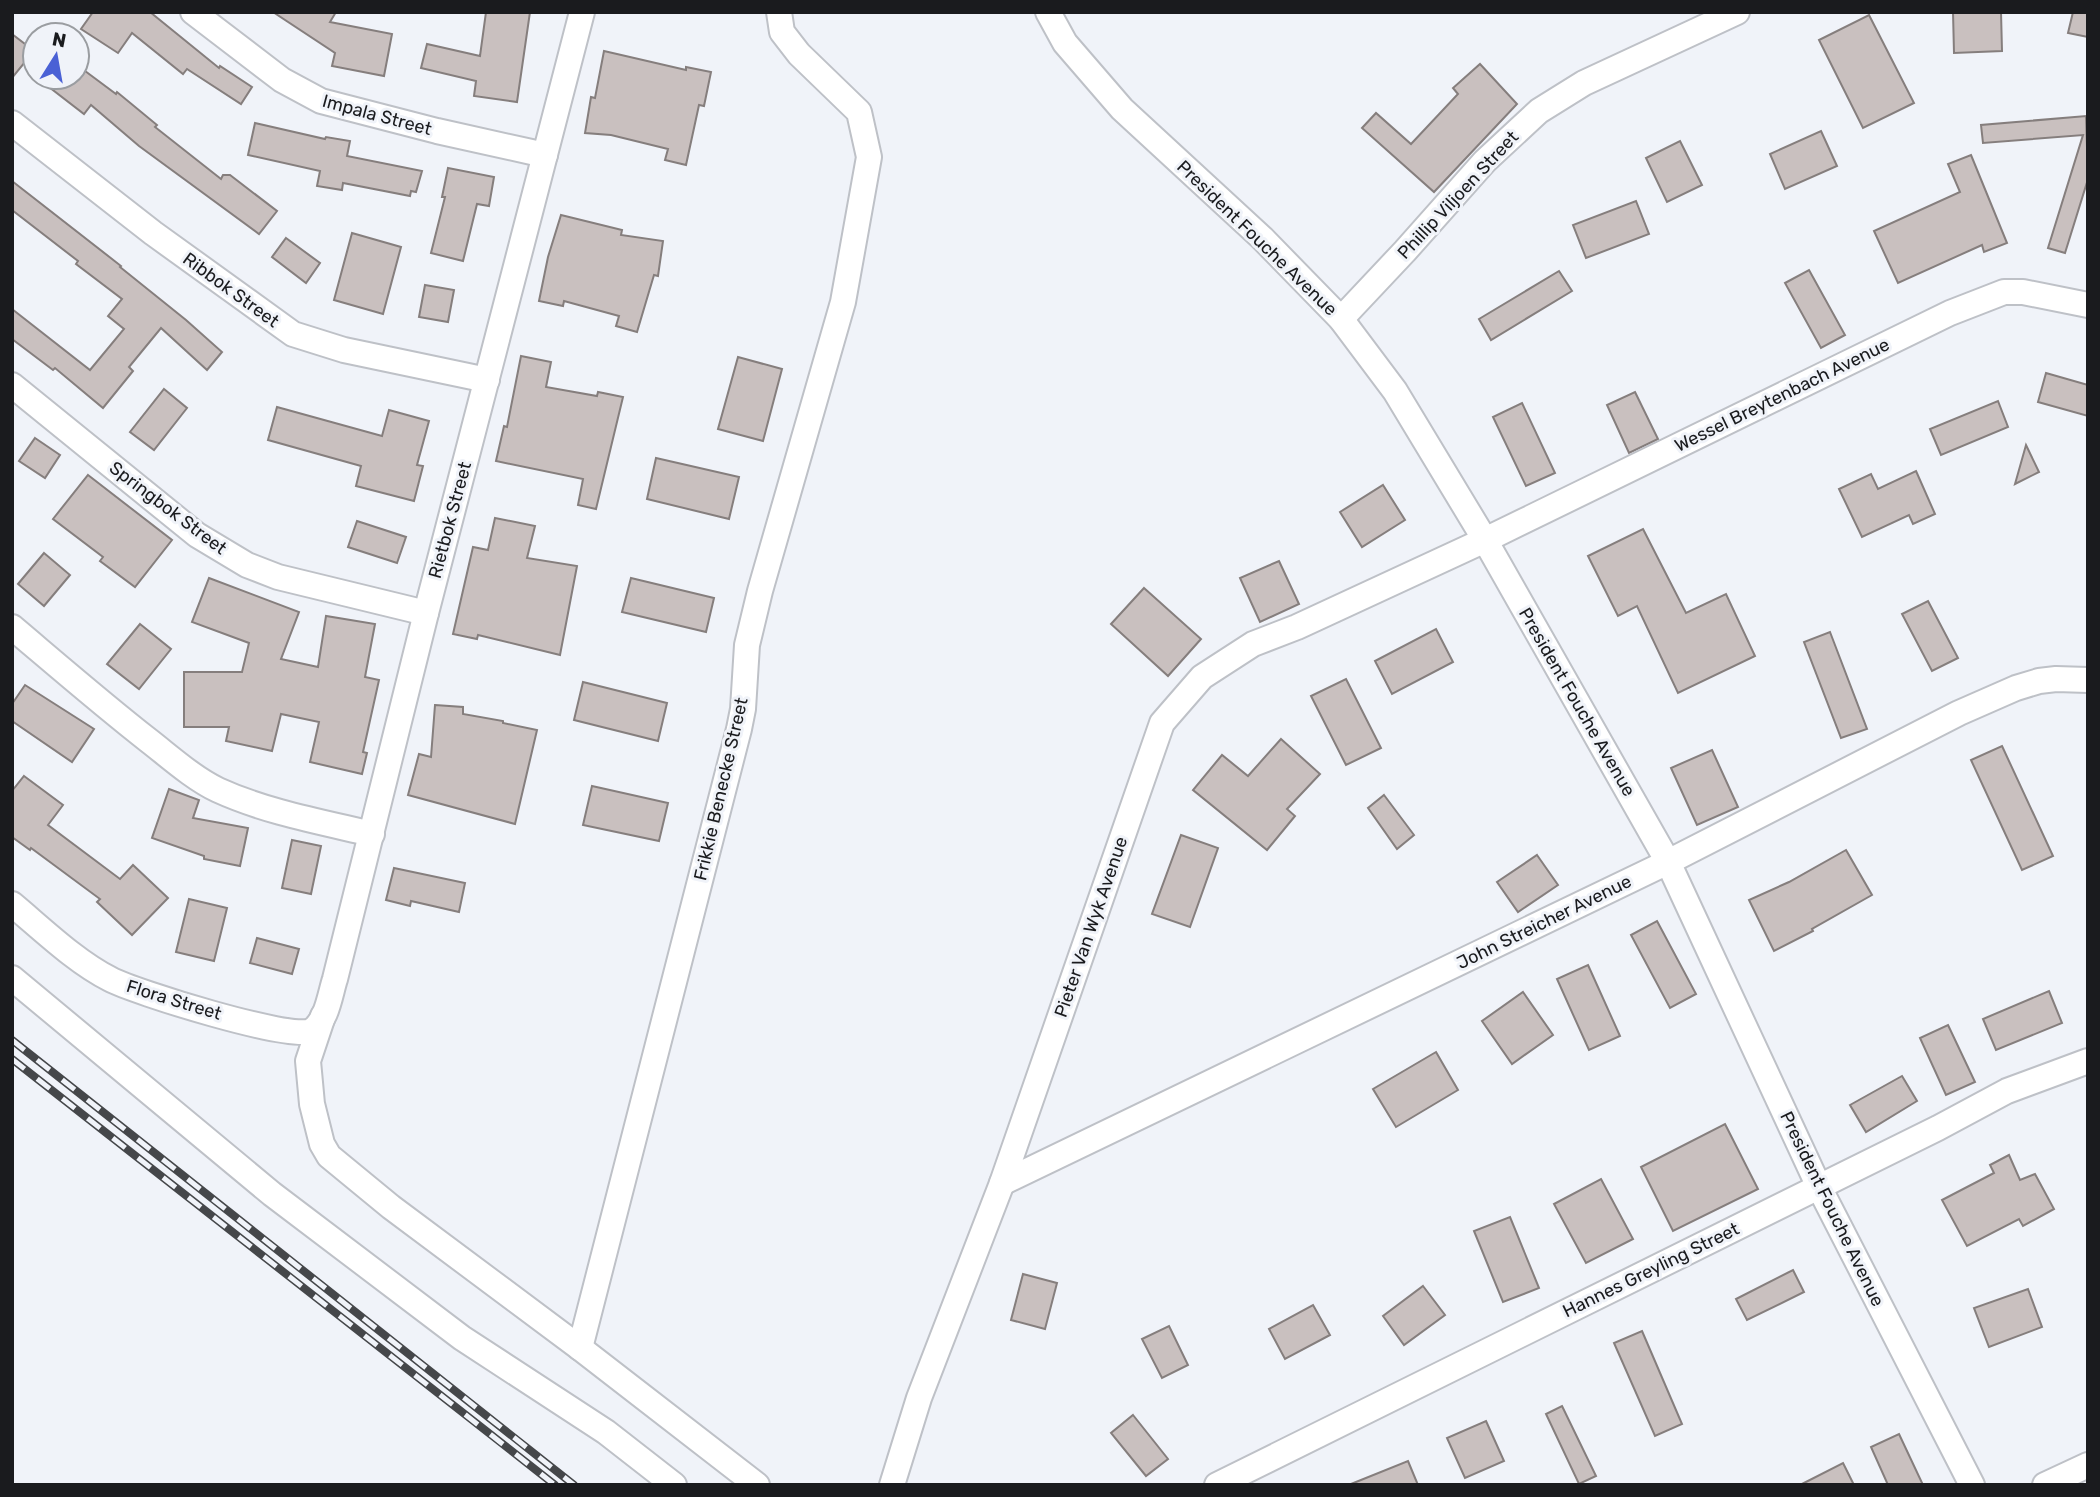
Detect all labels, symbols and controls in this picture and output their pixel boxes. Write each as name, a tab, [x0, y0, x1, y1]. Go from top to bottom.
north arrow	[21, 21, 91, 91]
text: N	[50, 27, 68, 52]
street label: Impala Street	[320, 90, 434, 140]
street label: Phillip Viljoen Street	[1393, 126, 1523, 264]
street label: President Fouche Avenue	[1172, 156, 1342, 320]
street label: Ribbok Street	[179, 248, 283, 332]
street label: Wessel Breytenbach Avenue	[1671, 333, 1893, 457]
street label: Springbok Street	[105, 457, 231, 559]
street label: Rietbok Street	[424, 459, 476, 581]
street label: President Fouche Avenue	[1514, 604, 1640, 800]
street label: Frikkie Benecke Street	[689, 695, 753, 883]
street label: Pieter Van Wyk Avenue	[1050, 834, 1132, 1020]
street label: John Streicher Avenue	[1453, 870, 1635, 974]
street label: Flora Street	[124, 975, 224, 1025]
street label: President Fouche Avenue	[1775, 1108, 1889, 1310]
street label: Hannes Greyling Street	[1559, 1218, 1743, 1322]

